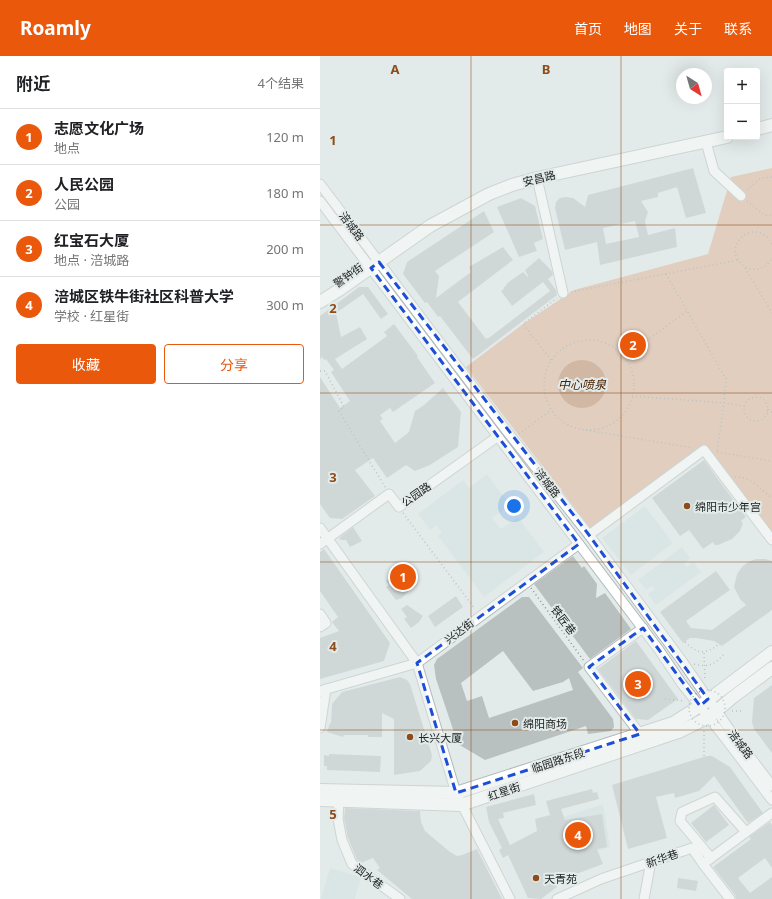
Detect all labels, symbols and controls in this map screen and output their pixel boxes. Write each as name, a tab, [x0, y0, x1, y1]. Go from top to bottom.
text: Roamly	[20, 15, 91, 41]
text: 首页	[574, 19, 602, 38]
text: 地图	[624, 19, 652, 38]
text: 关于	[674, 19, 702, 38]
text: 联系	[724, 19, 752, 38]
text: A	[391, 60, 400, 78]
text: B	[542, 60, 550, 78]
north arrow	[676, 68, 712, 104]
map controls	[724, 68, 760, 140]
button: +	[724, 68, 760, 104]
text: 附近	[16, 72, 50, 95]
text: 4个结果	[258, 74, 304, 92]
button: −	[724, 104, 760, 140]
text: 志愿文化广场	[54, 118, 144, 138]
text: 1	[25, 128, 33, 146]
text: 120 m	[266, 128, 304, 146]
text: 1	[329, 131, 337, 149]
text: 地点	[54, 139, 80, 157]
street label: 安昌路	[521, 167, 557, 189]
text: 人民公园	[54, 174, 114, 194]
text: 2	[25, 184, 33, 202]
text: 180 m	[266, 184, 304, 202]
text: 公园	[54, 195, 80, 213]
street label: 涪城路	[336, 208, 368, 244]
text: 红宝石大厦	[54, 230, 129, 250]
text: 3	[25, 240, 33, 258]
text: 200 m	[266, 240, 304, 258]
text: 地点 · 涪城路	[54, 251, 129, 269]
street label: 警钟街	[330, 259, 366, 291]
text: 涪城区铁牛街社区科普大学	[54, 286, 234, 306]
text: 4	[25, 296, 33, 314]
text: 300 m	[266, 296, 304, 314]
text: 2	[329, 299, 337, 317]
text: 学校 · 红星街	[54, 307, 129, 325]
pin: 2	[620, 330, 646, 360]
button: 收藏	[16, 344, 156, 384]
button: 分享	[164, 344, 304, 384]
water label: 中心喷泉	[558, 376, 607, 393]
street label: 涪城路	[532, 465, 564, 501]
text: 3	[329, 468, 337, 486]
street label: 公园路	[398, 478, 434, 510]
your location	[504, 496, 524, 516]
place label: 绵阳市少年宫	[695, 499, 761, 514]
marker: 绵阳市少年宫	[682, 501, 692, 511]
pin: 1	[390, 562, 416, 592]
street label: 铁匠巷	[548, 602, 580, 638]
street label: 兴达街	[441, 615, 477, 647]
text: 4	[329, 637, 337, 655]
pin: 3	[625, 669, 651, 699]
place label: 绵阳商场	[523, 716, 567, 731]
marker: 绵阳商场	[510, 718, 520, 728]
street label: 涪城路	[725, 726, 757, 762]
place label: 长兴大厦	[418, 730, 462, 745]
marker: 长兴大厦	[405, 732, 415, 742]
street label: 临园路东段	[530, 744, 586, 776]
street label: 红星街	[486, 779, 522, 803]
text: 5	[329, 805, 337, 823]
pin: 4	[565, 820, 591, 850]
street label: 新华巷	[644, 846, 680, 870]
street label: 泗水巷	[351, 860, 387, 892]
place label: 天青苑	[544, 871, 577, 886]
marker: 天青苑	[531, 873, 541, 883]

